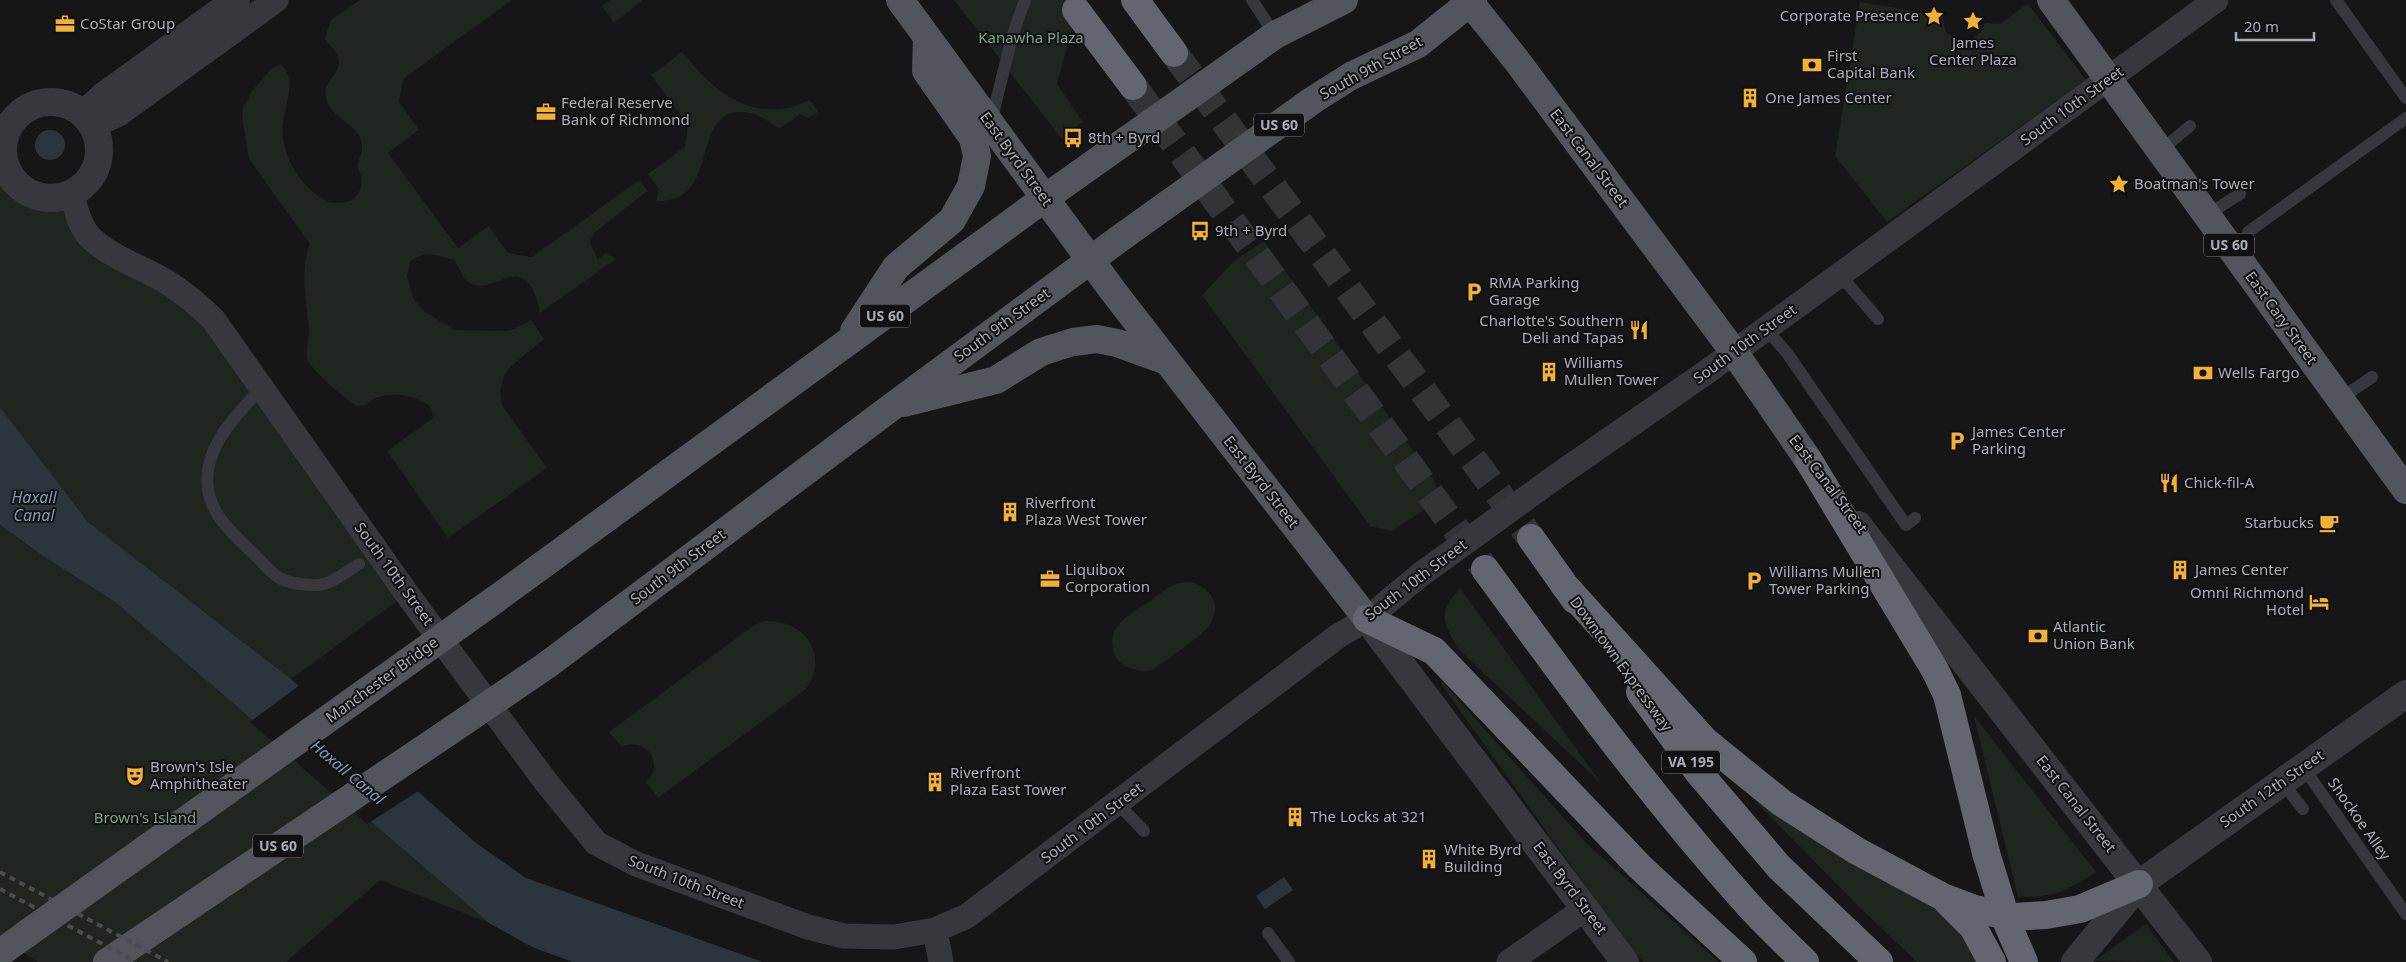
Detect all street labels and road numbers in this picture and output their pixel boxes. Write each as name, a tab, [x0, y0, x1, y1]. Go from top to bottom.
street label: South 9th Street	[1316, 30, 1426, 104]
street label: South 10th Street	[2016, 61, 2127, 149]
street label: East Canal Street	[1546, 104, 1634, 211]
street label: East Byrd Street	[976, 107, 1058, 210]
road number: US 60	[1254, 114, 1304, 136]
road number: US 60	[2204, 234, 2254, 256]
street label: East Cary Street	[2241, 267, 2323, 369]
street label: South 9th Street	[949, 282, 1054, 366]
street label: South 10th Street	[1689, 299, 1800, 387]
road number: US 60	[860, 304, 910, 328]
street label: East Canal Street	[1785, 430, 1873, 537]
street label: East Byrd Street	[1220, 431, 1304, 532]
street label: South 10th Street	[351, 518, 439, 629]
street label: South 9th Street	[626, 523, 729, 609]
street label: South 10th Street	[1360, 534, 1471, 624]
street label: Downtown Expressway	[1566, 592, 1678, 735]
street label: Manchester Bridge	[321, 632, 442, 727]
street label: South 12th Street	[2215, 744, 2328, 832]
road number: VA 195	[1662, 750, 1720, 774]
street label: East Canal Street	[2032, 751, 2121, 857]
street label: Shockoe Alley	[2324, 773, 2396, 864]
street label: South 10th Street	[1036, 777, 1147, 867]
road number: US 60	[253, 834, 303, 858]
street label: East Byrd Street	[1529, 837, 1613, 938]
street label: South 10th Street	[625, 850, 748, 913]

